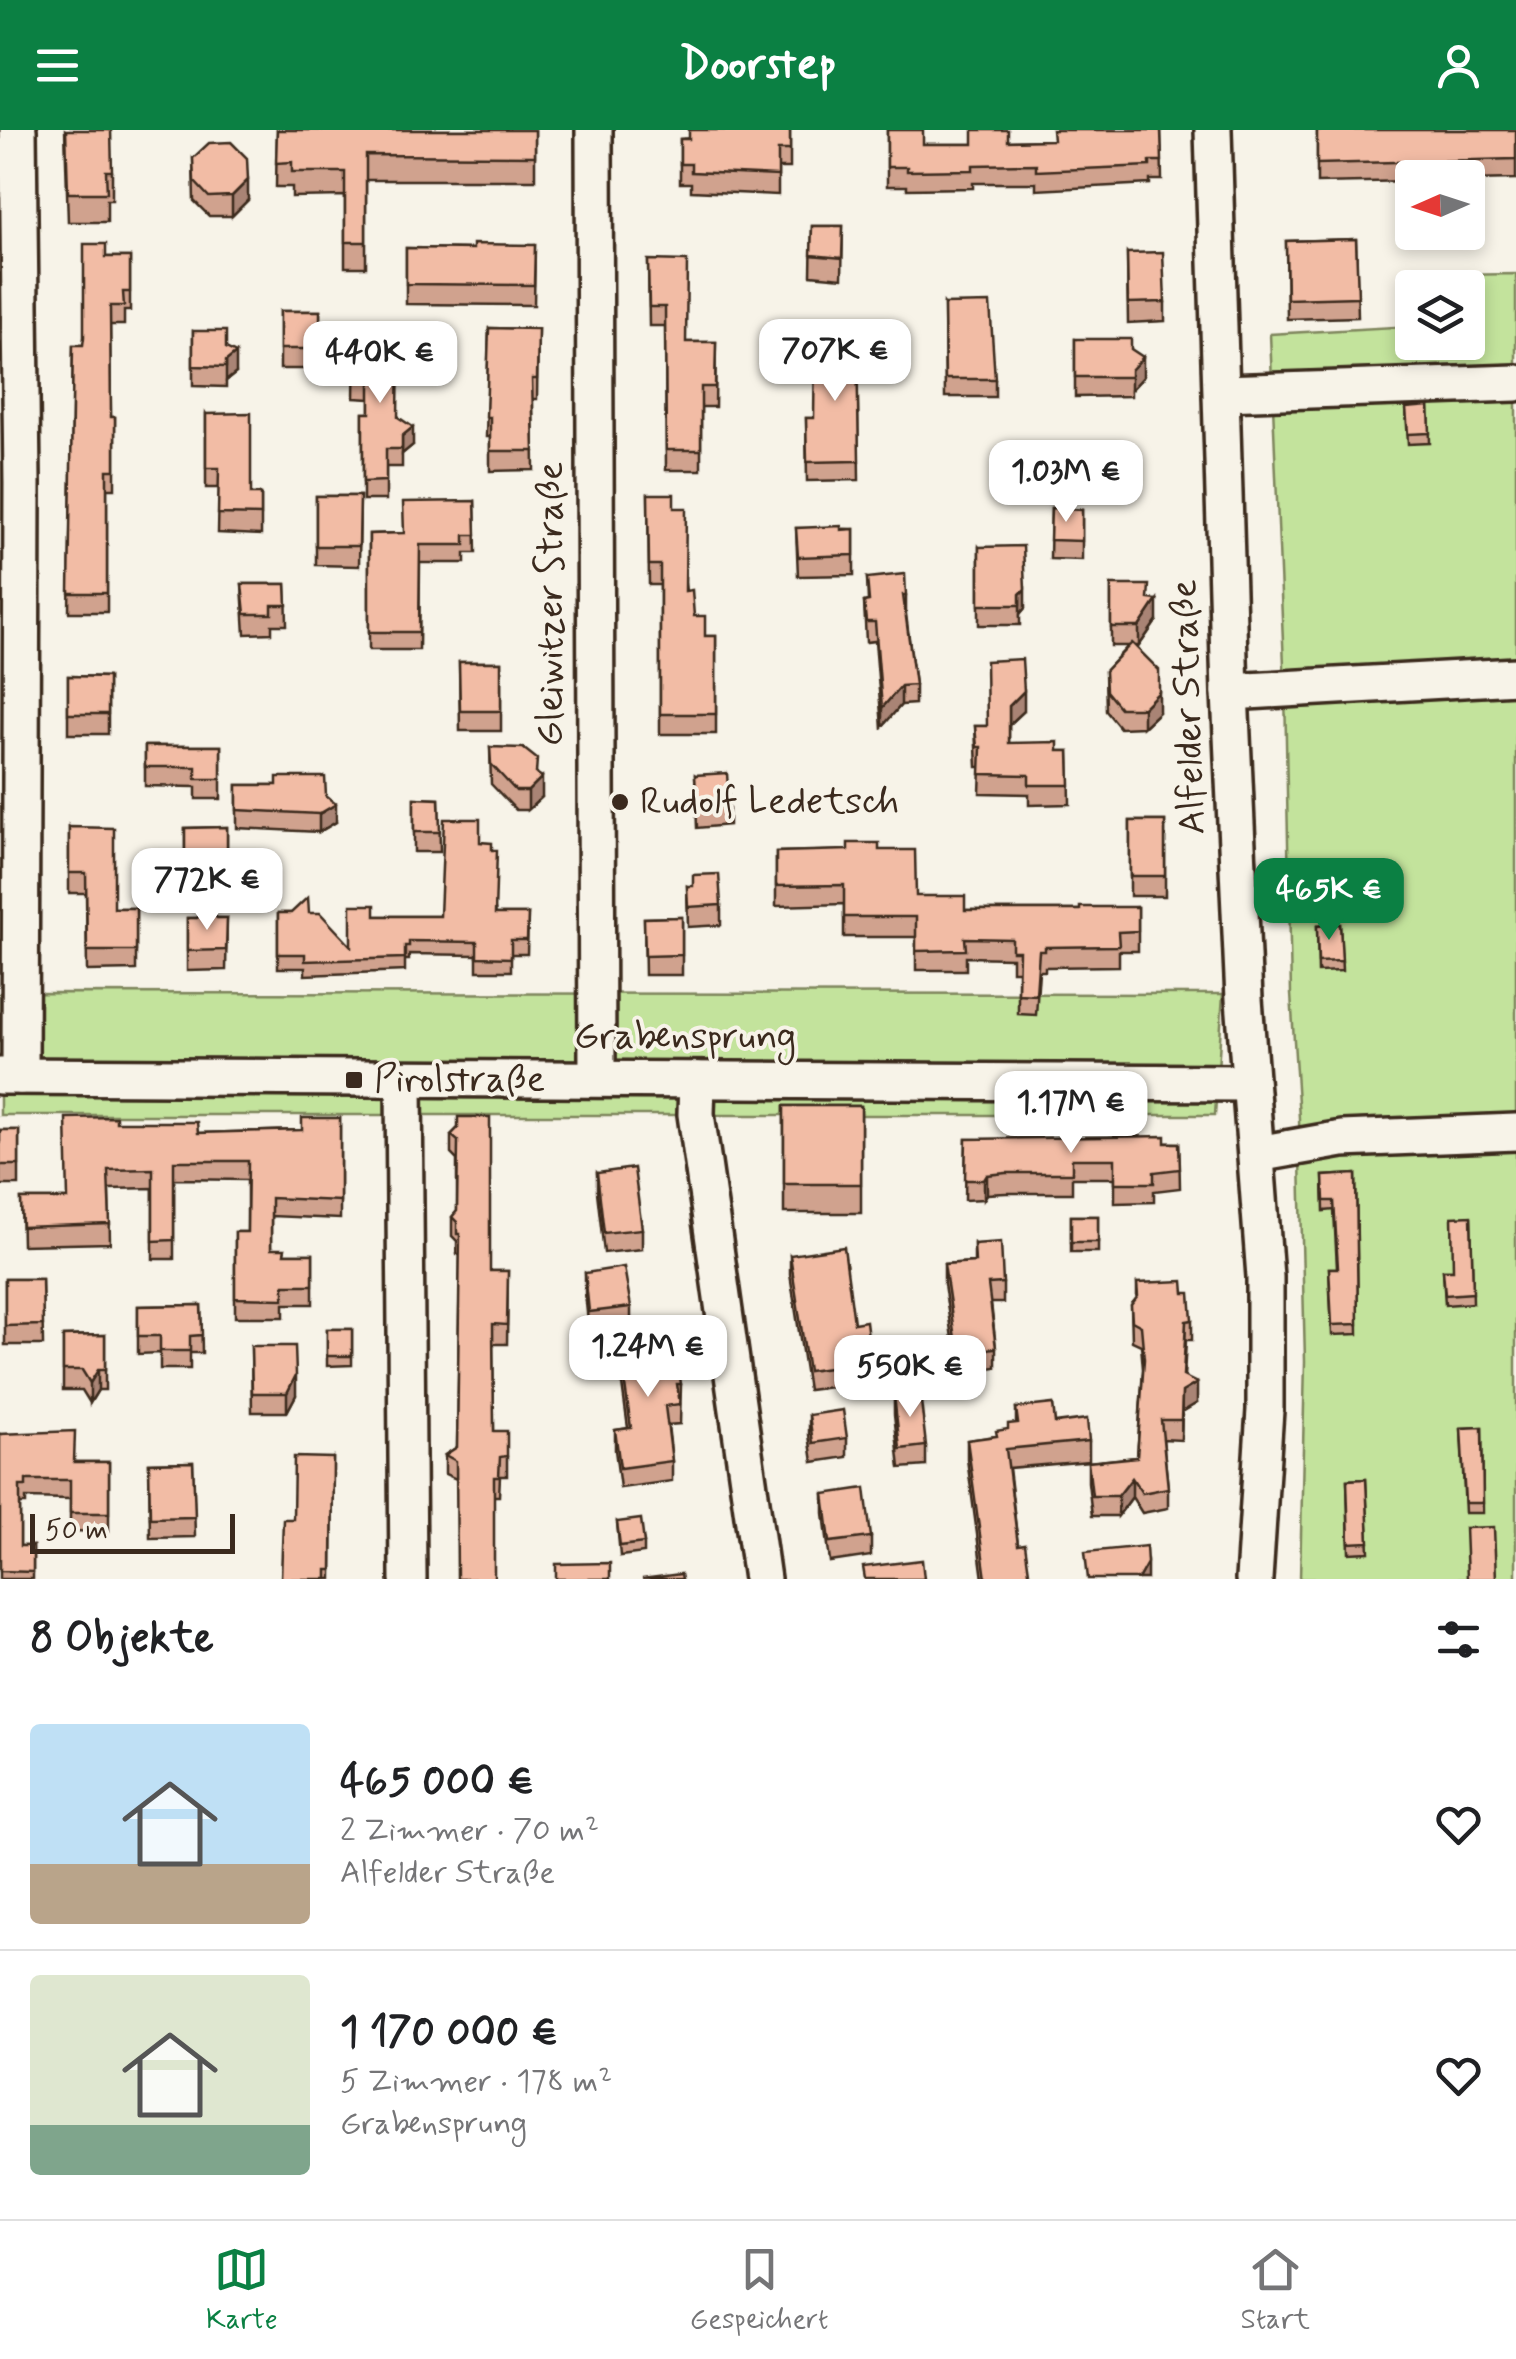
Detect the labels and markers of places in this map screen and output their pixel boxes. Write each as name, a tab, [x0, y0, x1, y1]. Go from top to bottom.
pin: 707K €	[754, 319, 916, 404]
pin: 440K €	[299, 321, 461, 406]
pin: 1.03M €	[974, 440, 1158, 525]
place label: Rudolf Ledetsch	[640, 778, 899, 827]
marker: Rudolf Ledetsch	[609, 791, 631, 813]
pin: 772K €	[126, 848, 288, 933]
pin: 465K €	[1248, 858, 1410, 943]
place label: Pirolstraße	[374, 1056, 545, 1105]
marker: Pirolstraße	[343, 1069, 365, 1091]
pin: 1.17M €	[979, 1071, 1163, 1156]
pin: 1.24M €	[556, 1315, 740, 1400]
pin: 550K €	[829, 1335, 991, 1420]

